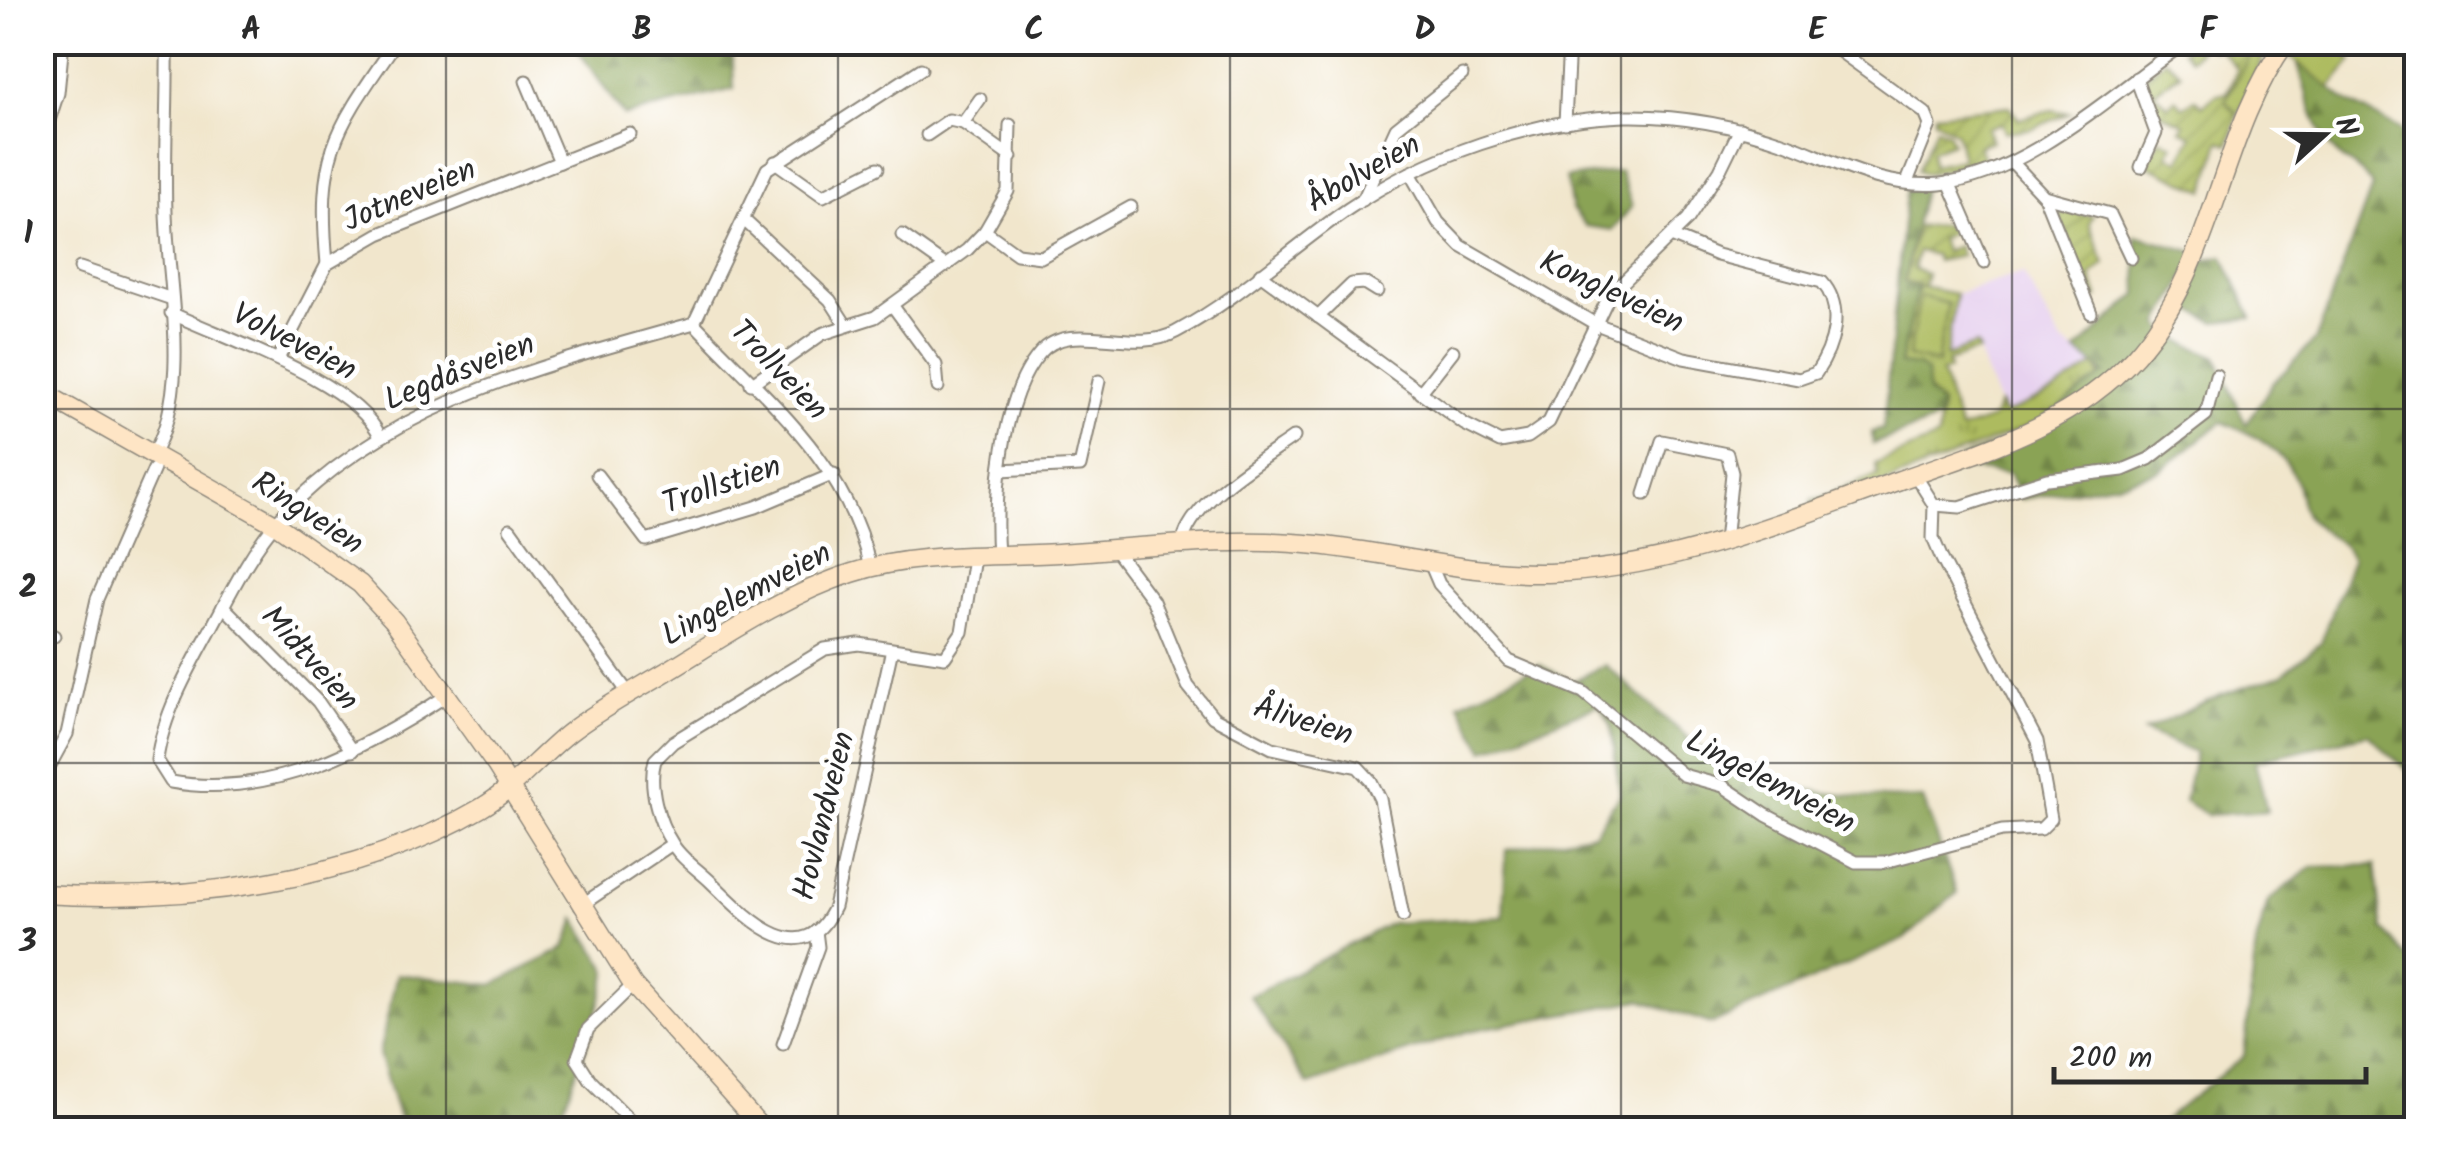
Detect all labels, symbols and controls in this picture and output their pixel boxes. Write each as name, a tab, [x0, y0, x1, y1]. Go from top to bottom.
text: A	[241, 5, 261, 56]
text: B	[632, 5, 652, 56]
text: C	[1024, 5, 1044, 56]
text: D	[1414, 5, 1436, 56]
text: E	[1808, 5, 1827, 56]
text: F	[2199, 5, 2218, 56]
north arrow	[2274, 85, 2374, 185]
text: N	[2321, 111, 2369, 144]
street label: Åbolveien	[1297, 121, 1431, 227]
street label: Jotneveien	[335, 145, 485, 247]
text: 1	[23, 209, 33, 260]
street label: Kongleveien	[1530, 237, 1692, 349]
street label: Volveveien	[223, 290, 365, 396]
street label: Trollveien	[716, 308, 840, 434]
street label: Legdåsveien	[377, 320, 543, 426]
street label: Trollstien	[656, 442, 788, 530]
street label: Ringveien	[240, 458, 374, 570]
street label: Lingelemveien	[653, 529, 841, 661]
text: 2	[19, 563, 37, 614]
street label: Midtveien	[247, 594, 371, 724]
street label: Åliveien	[1247, 683, 1359, 761]
street label: Lingelemveien	[1676, 717, 1864, 849]
street label: Hovlandveien	[779, 726, 871, 906]
text: 3	[18, 917, 37, 968]
scale bar	[2054, 1022, 2366, 1084]
text: 200 m	[2069, 1035, 2152, 1083]

